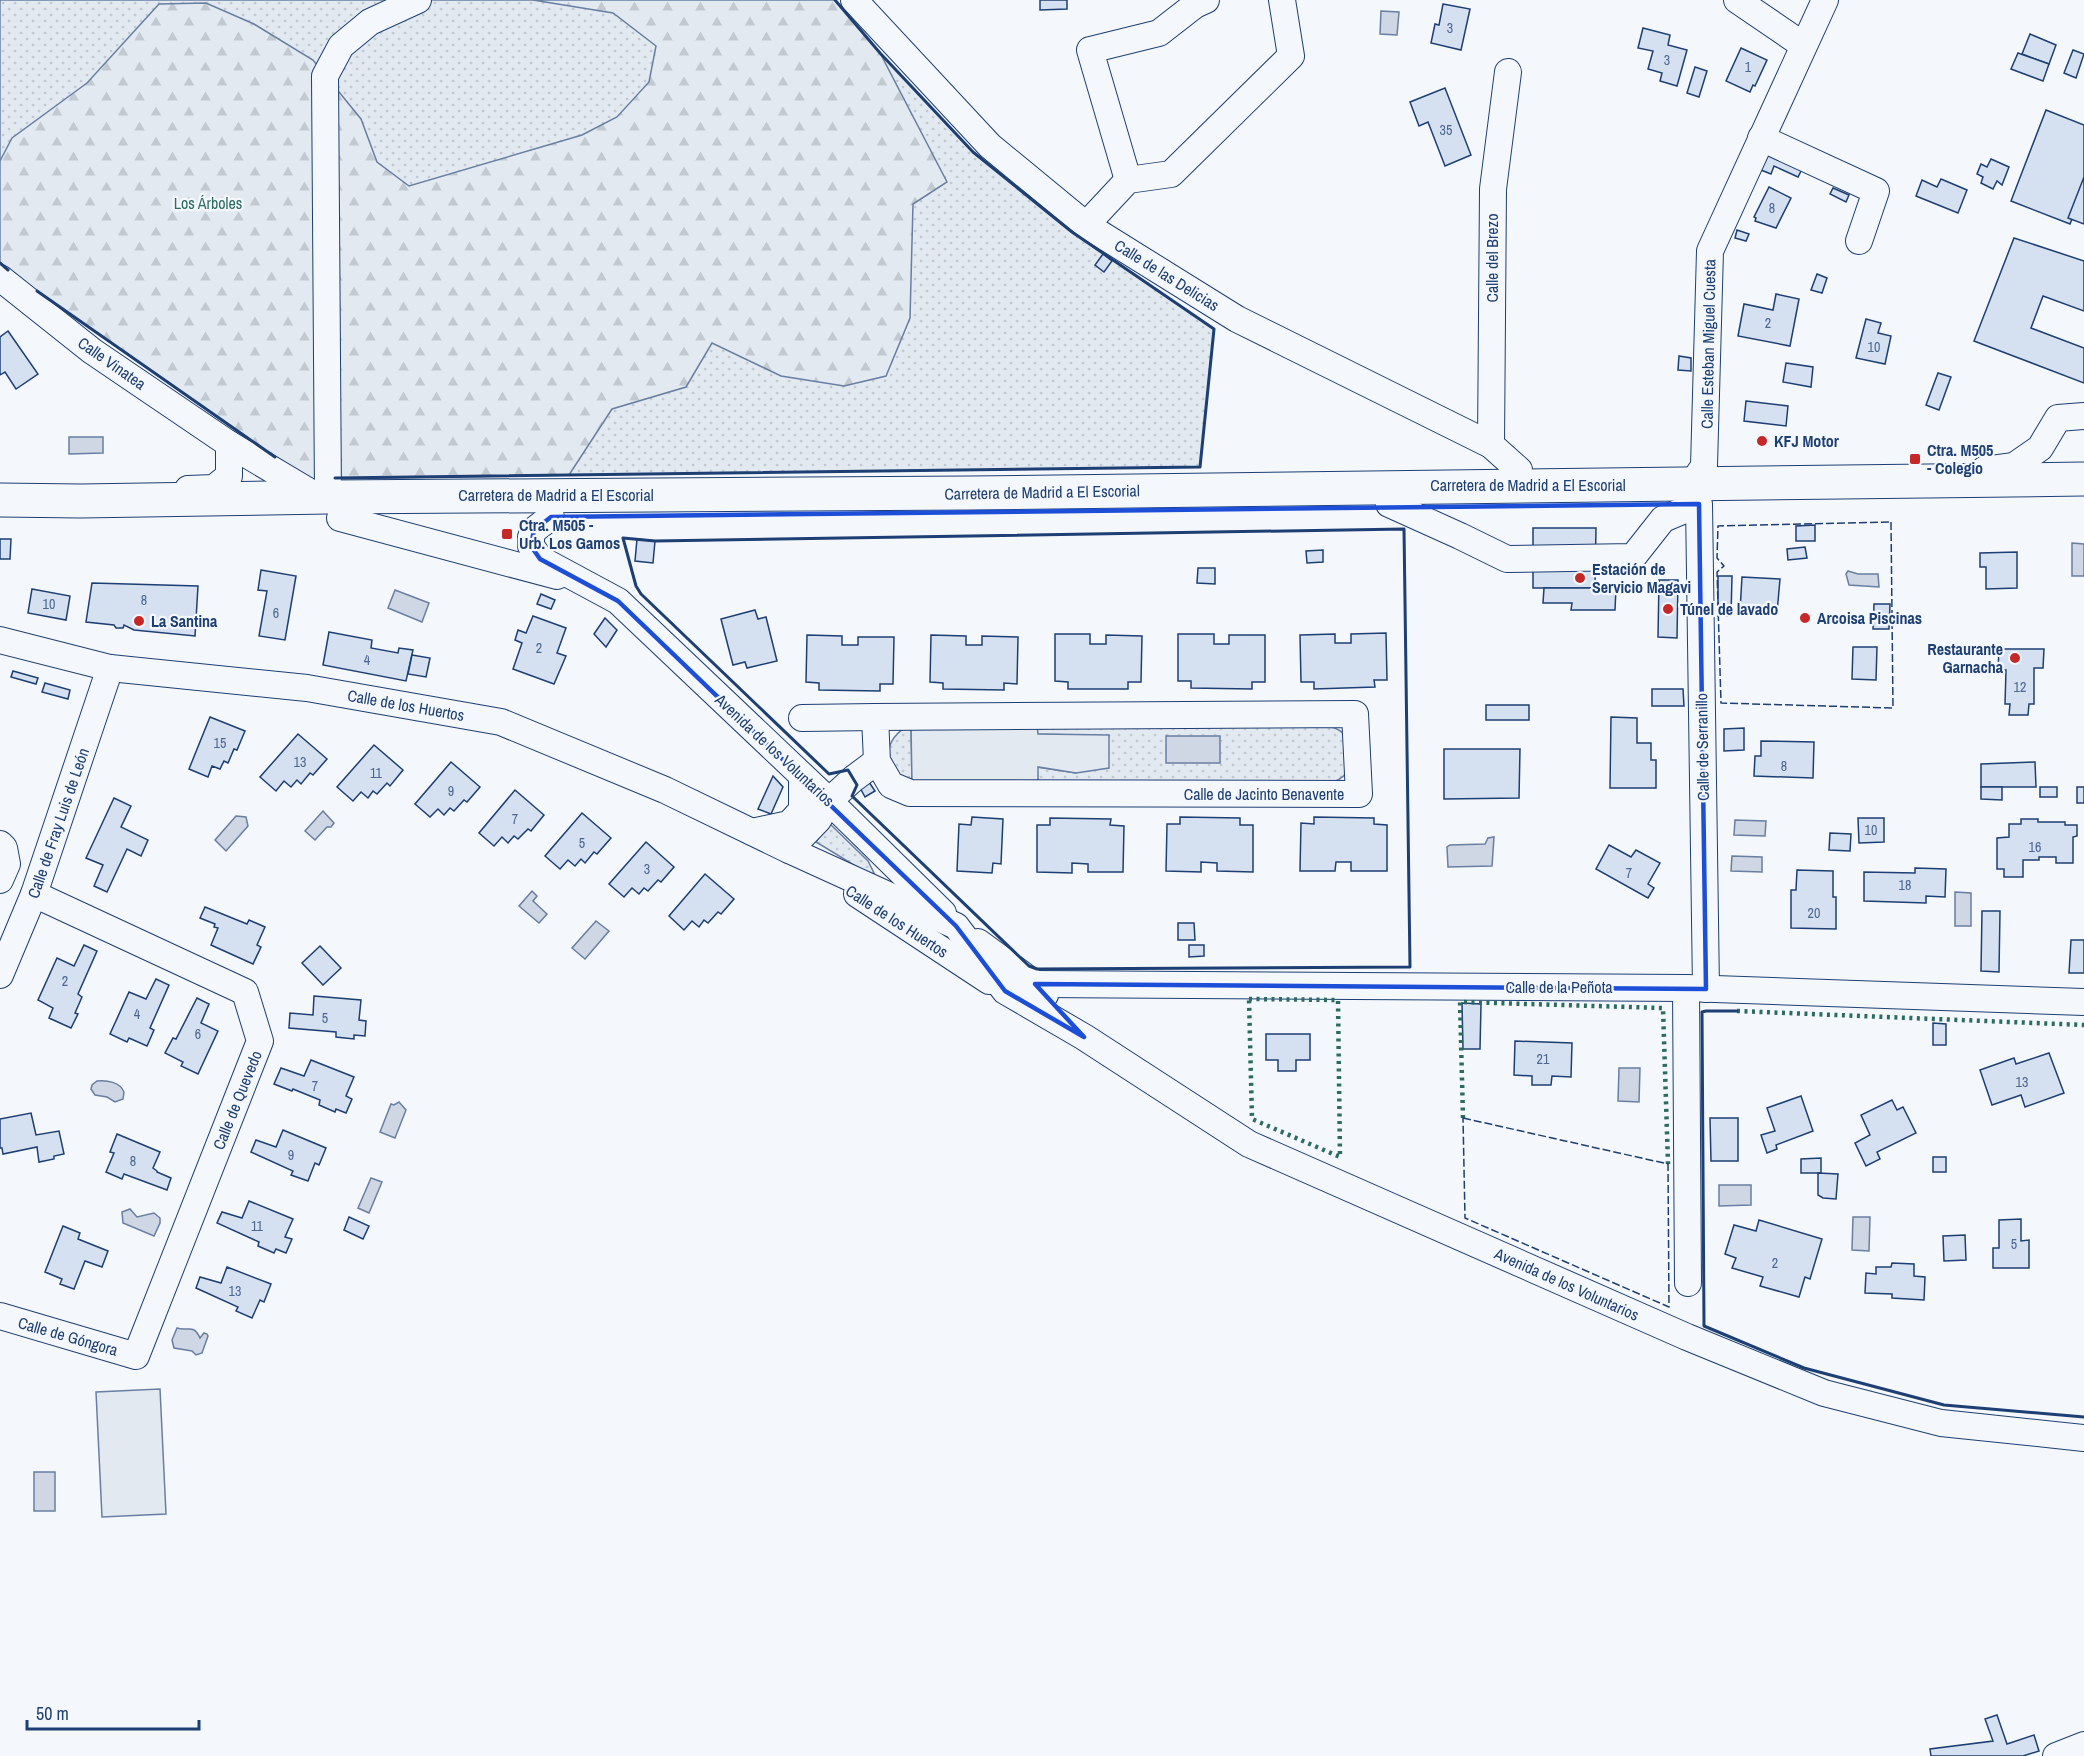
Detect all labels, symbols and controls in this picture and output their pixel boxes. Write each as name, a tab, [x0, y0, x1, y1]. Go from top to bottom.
house number: 3	[1447, 19, 1453, 37]
house number: 3	[1664, 51, 1670, 69]
house number: 1	[1745, 58, 1752, 76]
house number: 35	[1440, 121, 1452, 139]
park label: Los Árboles	[174, 192, 242, 214]
house number: 8	[1769, 199, 1775, 217]
street label: Calle del Brezo	[1481, 214, 1503, 302]
street label: Calle de las Delicias	[1110, 234, 1224, 316]
street label: Calle Esteban Miguel Cuesta	[1696, 258, 1720, 429]
house number: 2	[1765, 314, 1771, 332]
street label: Calle Vinatea	[74, 331, 151, 395]
house number: 10	[1868, 338, 1880, 356]
place label: KFJ Motor	[1774, 430, 1840, 452]
marker: KFJ Motor	[1755, 434, 1769, 448]
place label: Ctra. M505 - Colegio	[1927, 439, 1993, 479]
marker: Ctra. M505 - Colegio	[1908, 452, 1922, 466]
street label: Carretera de Madrid a El Escorial	[1430, 474, 1626, 496]
street label: Carretera de Madrid a El Escorial	[944, 479, 1140, 505]
street label: Carretera de Madrid a El Escorial	[458, 484, 654, 506]
place label: Ctra. M505 - Urb. Los Gamos	[519, 514, 620, 554]
marker: Ctra. M505 - Urb. Los Gamos	[500, 527, 514, 541]
place label: Estación de Servicio Magavi	[1592, 558, 1691, 598]
marker: Estación de Servicio Magavi	[1573, 571, 1587, 585]
house number: 8	[141, 591, 147, 609]
house number: 10	[43, 595, 55, 613]
place label: Túnel de lavado	[1680, 598, 1778, 620]
marker: Túnel de lavado	[1661, 602, 1675, 616]
house number: 6	[273, 604, 279, 622]
place label: Arcoisa Piscinas	[1817, 607, 1922, 629]
place label: La Santina	[151, 610, 218, 632]
marker: Arcoisa Piscinas	[1798, 611, 1812, 625]
marker: La Santina	[132, 614, 146, 628]
place label: Restaurante Garnacha	[1927, 638, 2004, 678]
house number: 2	[536, 639, 542, 657]
house number: 4	[364, 651, 371, 669]
marker: Restaurante Garnacha	[2008, 651, 2022, 665]
house number: 12	[2014, 678, 2026, 696]
street label: Calle de los Huertos	[346, 684, 466, 726]
street label: Avenida de los Voluntarios	[710, 688, 840, 811]
street label: Calle de Serranillo	[1690, 693, 1714, 801]
house number: 15	[214, 734, 226, 752]
street label: Calle de Fray Luis de León	[22, 745, 94, 901]
house number: 13	[294, 753, 306, 771]
house number: 8	[1781, 757, 1787, 775]
house number: 11	[370, 764, 383, 782]
house number: 9	[448, 782, 454, 800]
street label: Calle de Jacinto Benavente	[1184, 783, 1344, 805]
house number: 7	[512, 810, 518, 828]
house number: 10	[1865, 821, 1877, 839]
house number: 5	[579, 834, 585, 852]
house number: 16	[2029, 838, 2041, 856]
house number: 3	[644, 860, 650, 878]
house number: 7	[1626, 864, 1632, 882]
house number: 18	[1899, 876, 1911, 894]
street label: Calle de los Huertos	[841, 880, 953, 962]
house number: 20	[1808, 904, 1820, 922]
house number: 2	[62, 972, 68, 990]
street label: Calle de la Peñota	[1505, 976, 1613, 998]
house number: 4	[134, 1005, 141, 1023]
house number: 5	[322, 1009, 328, 1027]
house number: 6	[195, 1025, 201, 1043]
street label: Calle de Quevedo	[207, 1047, 267, 1153]
house number: 21	[1537, 1050, 1550, 1068]
house number: 13	[2016, 1073, 2028, 1091]
house number: 7	[312, 1077, 318, 1095]
house number: 9	[288, 1146, 294, 1164]
house number: 8	[130, 1152, 136, 1170]
house number: 11	[251, 1217, 264, 1235]
house number: 5	[2011, 1235, 2017, 1253]
street label: Avenida de los Voluntarios	[1490, 1242, 1643, 1326]
house number: 2	[1772, 1254, 1778, 1272]
house number: 13	[229, 1282, 241, 1300]
street label: Calle de Góngora	[16, 1311, 121, 1361]
scale bar	[27, 1693, 200, 1731]
text: 50 m	[36, 1701, 69, 1726]

